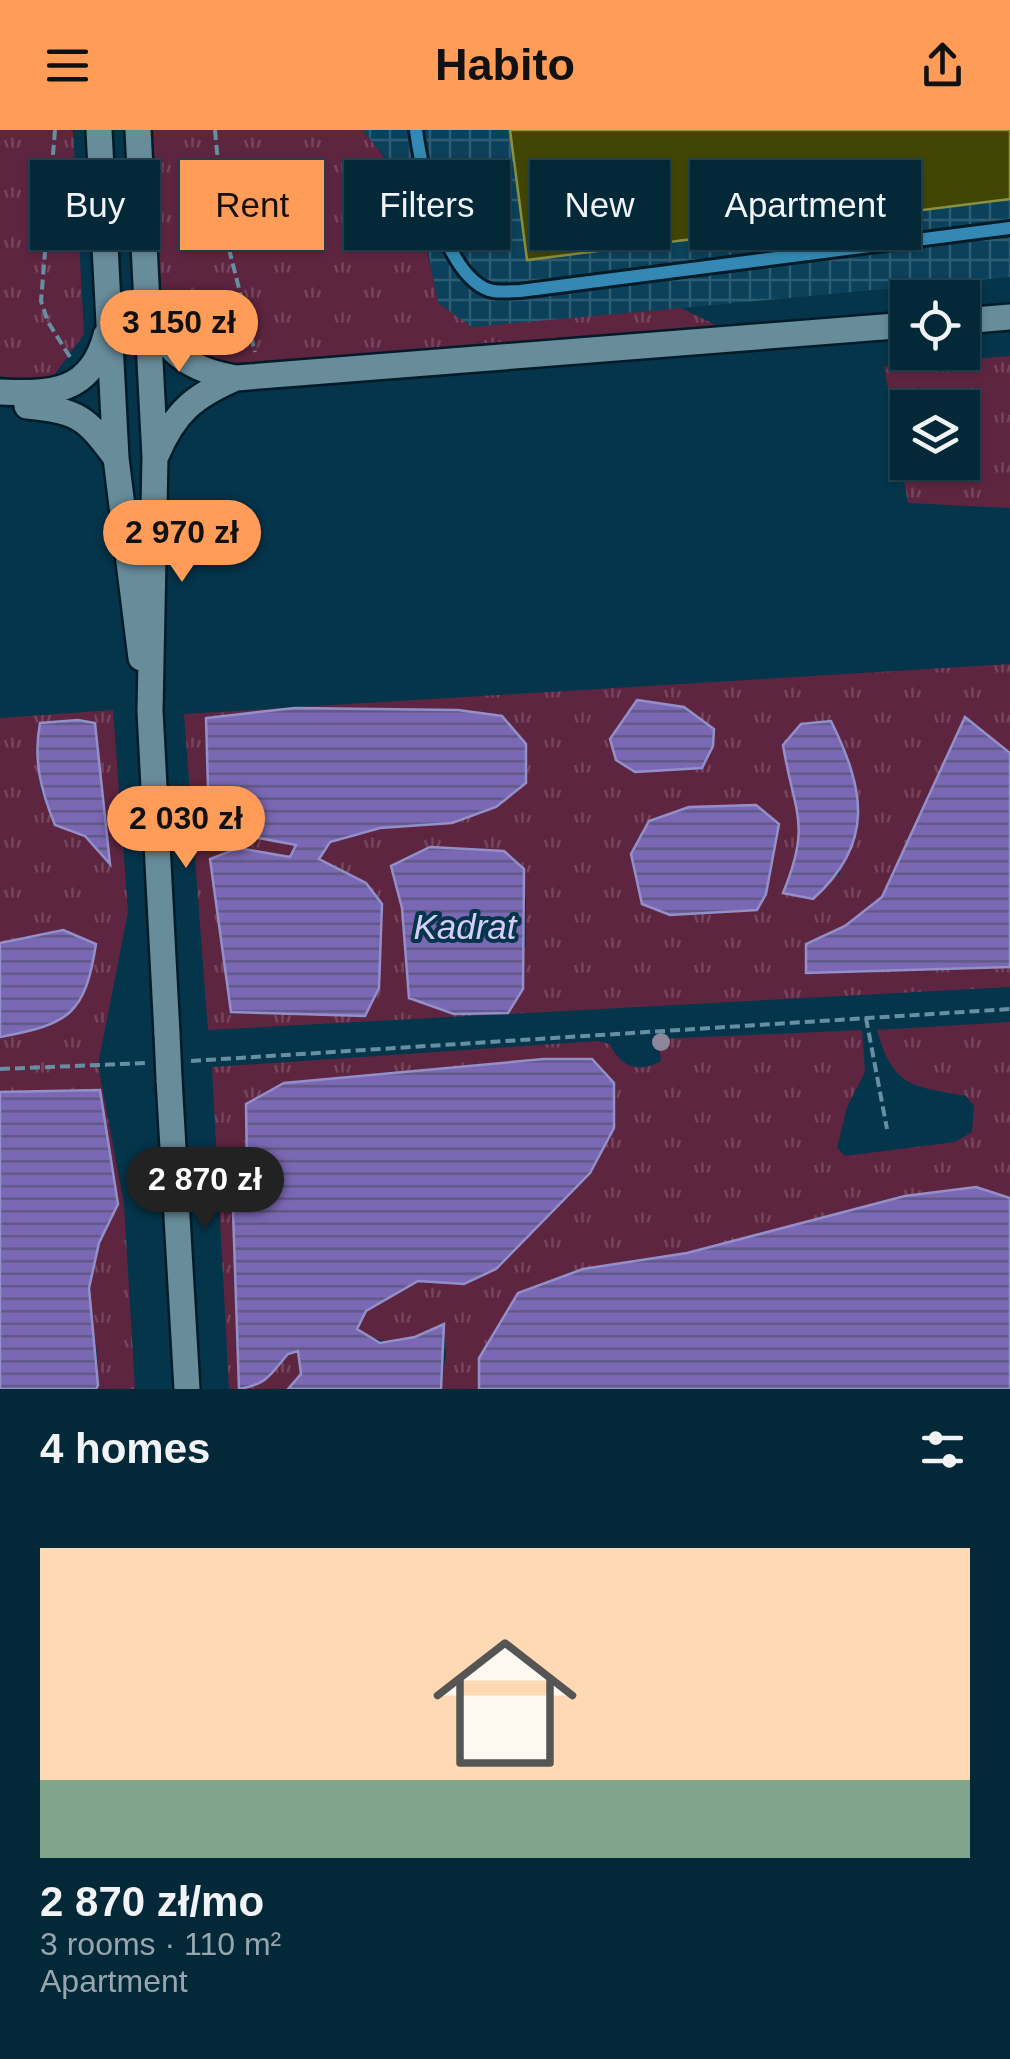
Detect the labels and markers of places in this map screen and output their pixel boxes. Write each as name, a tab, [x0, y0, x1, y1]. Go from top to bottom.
pin: 3 150 zł	[76, 290, 282, 375]
pin: 2 970 zł	[79, 500, 285, 585]
pin: 2 030 zł	[83, 786, 289, 871]
pin: 2 870 zł	[102, 1147, 308, 1232]

